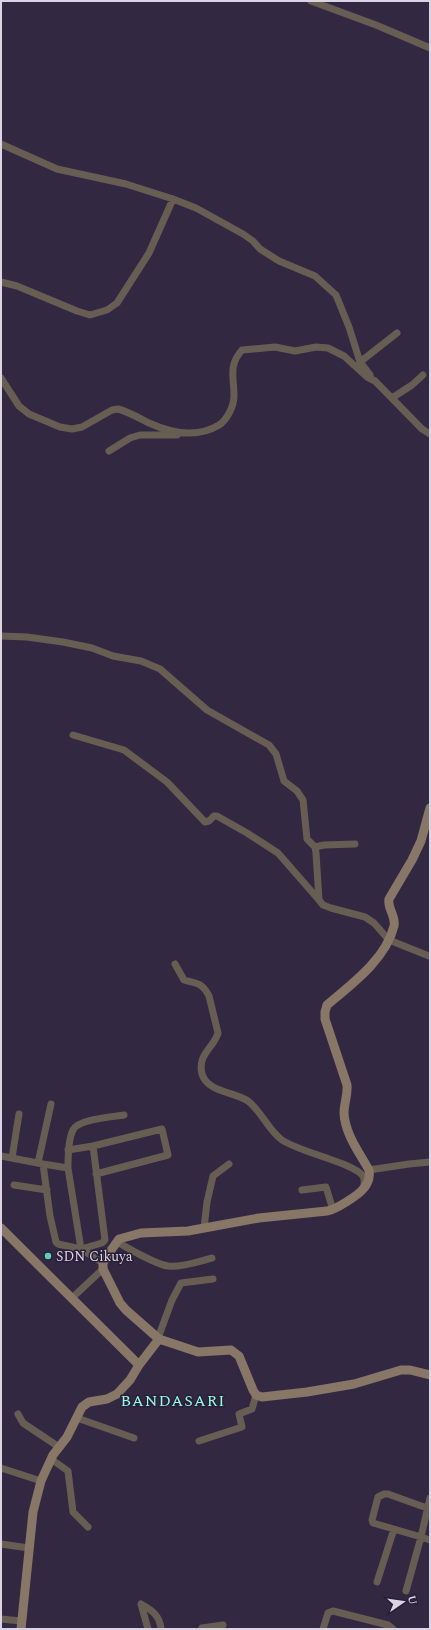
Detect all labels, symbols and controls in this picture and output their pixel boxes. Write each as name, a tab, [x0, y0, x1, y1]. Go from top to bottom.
place label: SDN Cikuya	[56, 1246, 133, 1267]
marker: SDN Cikuya	[43, 1251, 53, 1261]
district label: BANDASARI	[121, 1389, 225, 1413]
north arrow	[383, 1582, 423, 1622]
text: U	[403, 1593, 422, 1606]

